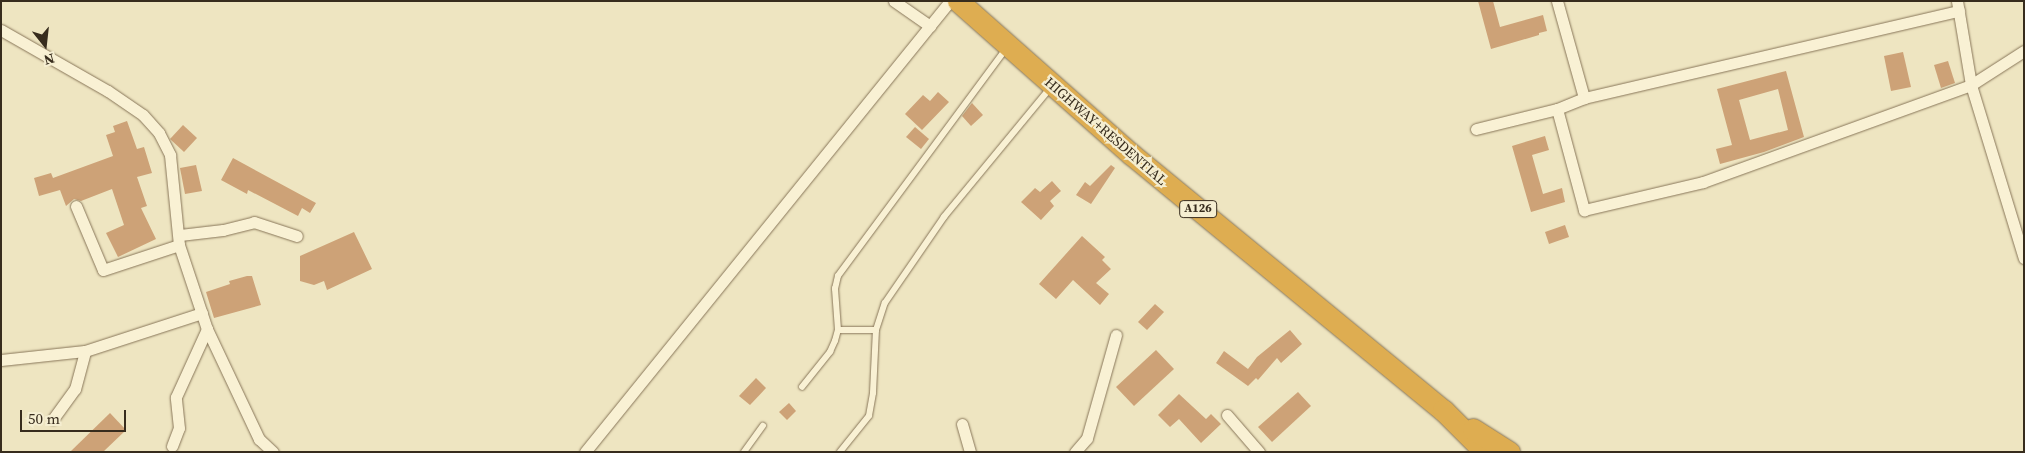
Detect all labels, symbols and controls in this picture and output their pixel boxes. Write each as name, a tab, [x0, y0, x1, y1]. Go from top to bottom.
north arrow	[20, 20, 70, 70]
text: N	[41, 48, 57, 70]
street label: HIGHWAY+RESDENTIAL	[1041, 73, 1171, 189]
road number: A126	[1178, 200, 1218, 218]
scale bar	[22, 400, 129, 432]
text: 50 m	[28, 408, 60, 429]

